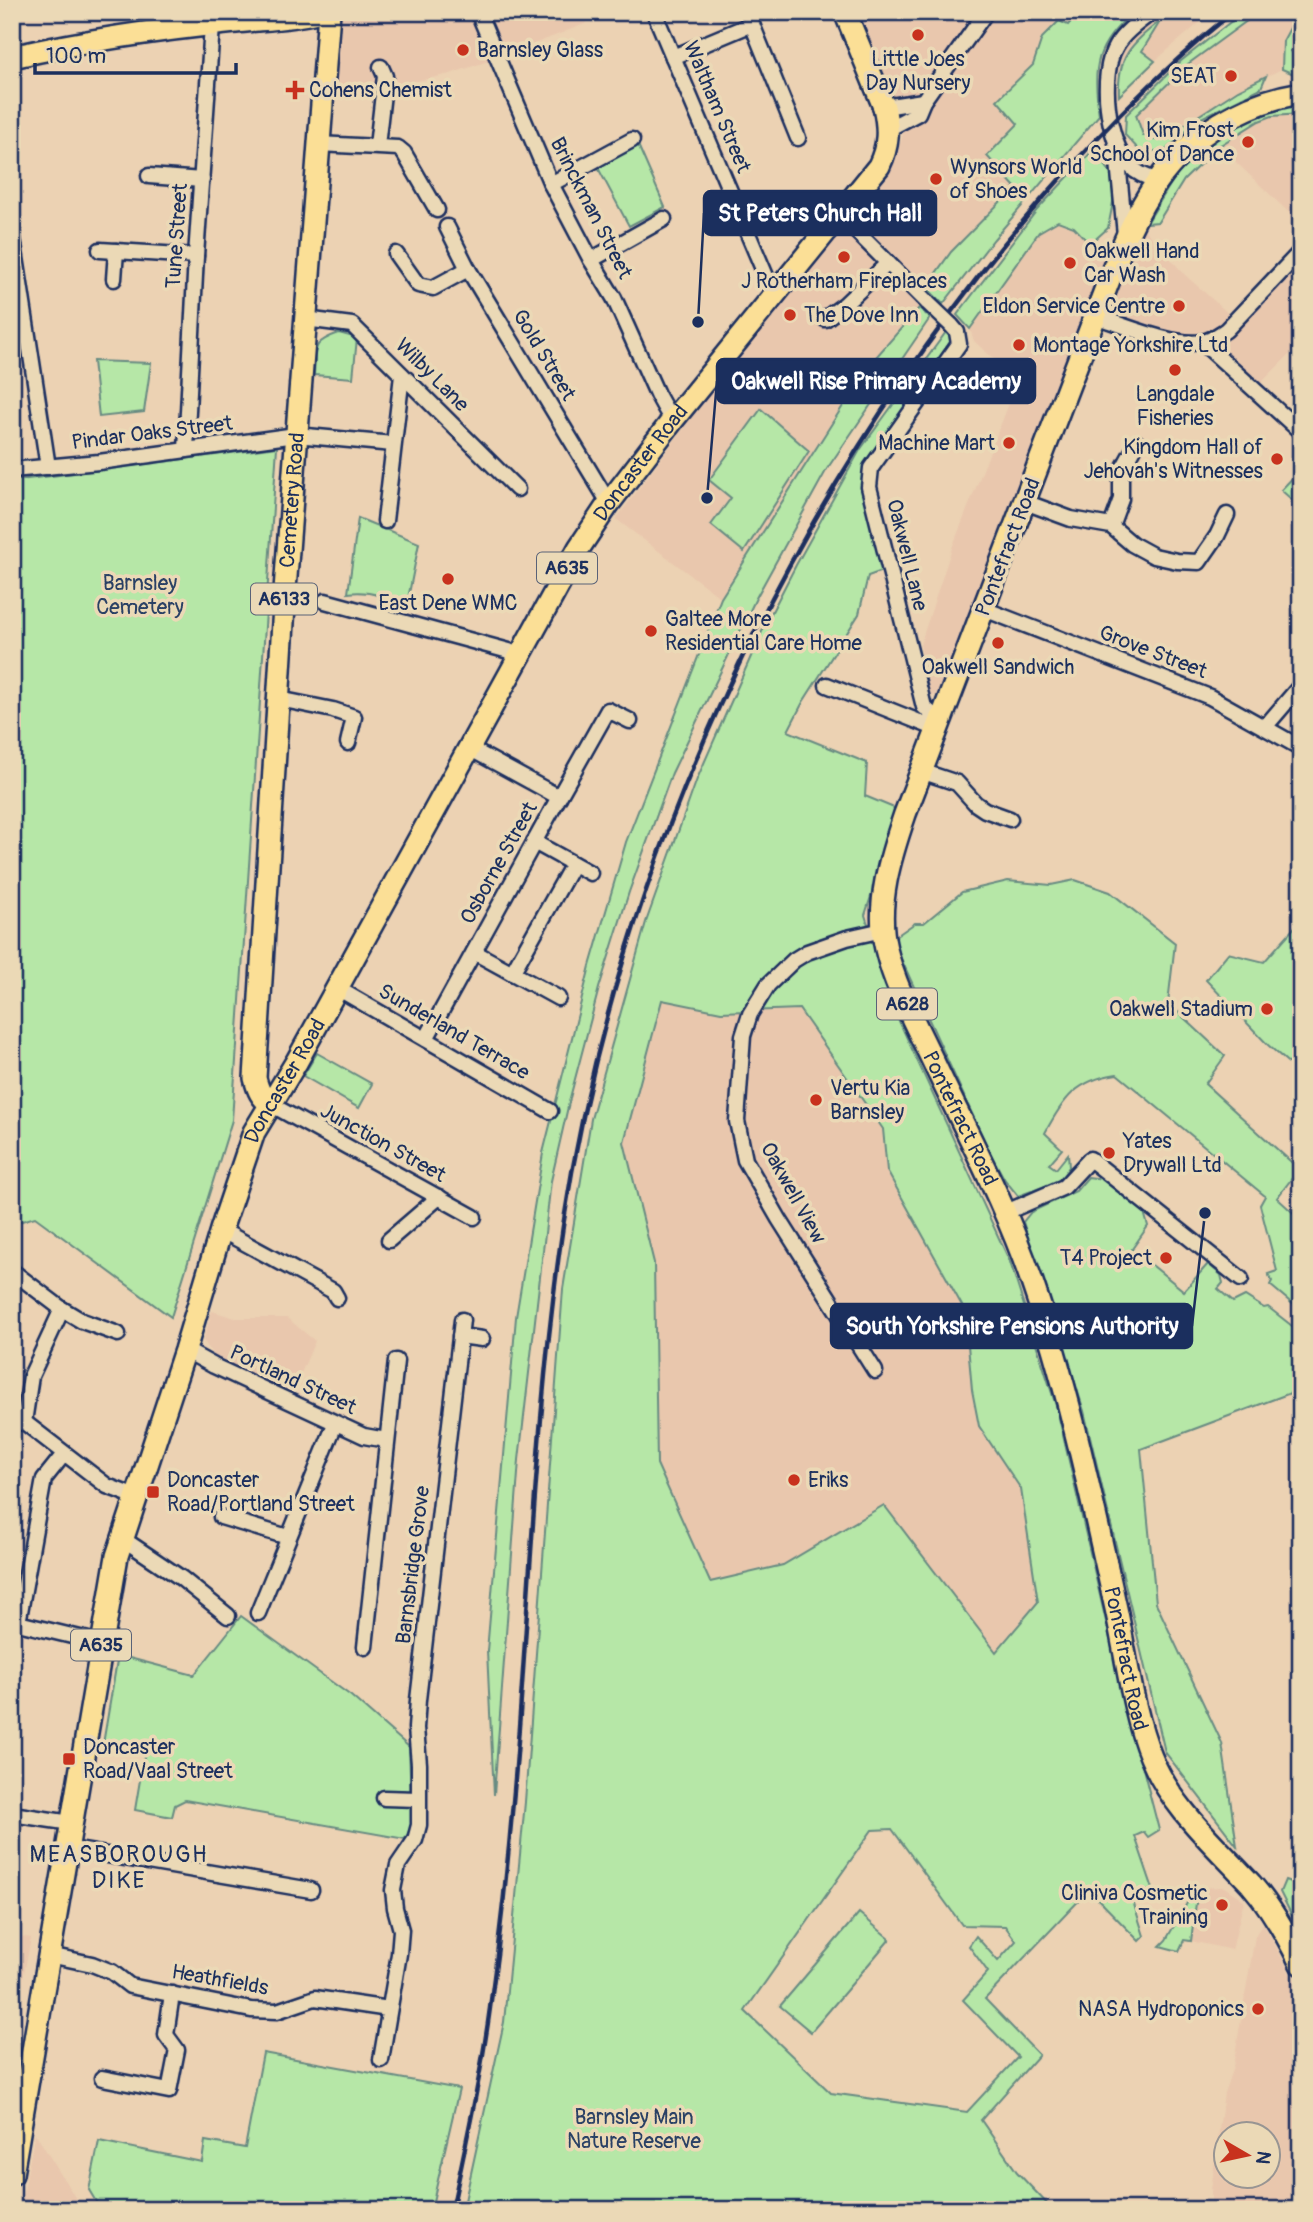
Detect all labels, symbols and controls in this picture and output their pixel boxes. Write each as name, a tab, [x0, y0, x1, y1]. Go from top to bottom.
marker: Little Joes Day Nursery	[910, 27, 926, 43]
scale bar	[35, 32, 236, 76]
place label: Barnsley Glass	[477, 37, 604, 64]
street label: Waltham Street	[677, 37, 757, 178]
marker: Barnsley Glass	[455, 42, 471, 58]
text: 100 m	[46, 43, 106, 70]
place label: Little Joes Day Nursery	[866, 46, 970, 97]
place label: SEAT	[1170, 63, 1217, 90]
marker: SEAT	[1223, 68, 1239, 84]
place label: Cohens Chemist	[309, 77, 452, 104]
marker: Cohens Chemist	[287, 82, 303, 98]
place label: Kim Frost School of Dance	[1090, 117, 1235, 168]
street label: Brinckman Street	[544, 133, 639, 284]
marker: Kim Frost School of Dance	[1240, 134, 1256, 150]
place label: Wynsors World of Shoes	[950, 154, 1082, 205]
marker: Wynsors World of Shoes	[928, 171, 944, 187]
street label: Tune Street	[160, 182, 194, 289]
callout: St Peters Church Hall	[704, 191, 936, 235]
text: St Peters Church Hall	[718, 199, 922, 228]
place label: Oakwell Hand Car Wash	[1084, 238, 1200, 289]
marker: J Rotherham Fireplaces	[836, 249, 852, 265]
marker: Oakwell Hand Car Wash	[1062, 255, 1078, 271]
place label: J Rotherham Fireplaces	[741, 268, 948, 295]
place label: Eldon Service Centre	[982, 293, 1166, 320]
marker: Eldon Service Centre	[1171, 298, 1187, 314]
place label: The Dove Inn	[804, 302, 919, 329]
street label: Gold Street	[506, 304, 582, 406]
marker: The Dove Inn	[782, 307, 798, 323]
street label: Wilby Lane	[389, 332, 475, 418]
place label: Montage Yorkshire Ltd	[1033, 332, 1228, 359]
marker: Montage Yorkshire Ltd	[1011, 337, 1027, 353]
callout: Oakwell Rise Primary Academy	[717, 359, 1035, 403]
marker: Langdale Fisheries	[1167, 362, 1183, 378]
text: Oakwell Rise Primary Academy	[731, 367, 1021, 396]
place label: Langdale Fisheries	[1136, 381, 1215, 432]
street label: Doncaster Road	[587, 399, 694, 526]
street label: Pindar Oaks Street	[70, 410, 235, 456]
place label: Machine Mart	[878, 430, 996, 457]
street label: Cemetery Road	[273, 431, 310, 569]
place label: Kingdom Hall of Jehovah's Witnesses	[1083, 434, 1264, 485]
marker: Machine Mart	[1001, 435, 1017, 451]
marker: Kingdom Hall of Jehovah's Witnesses	[1269, 451, 1285, 467]
street label: Pontefract Road	[969, 474, 1047, 620]
street label: Oakwell Lane	[880, 496, 934, 614]
road number: A635	[537, 552, 597, 583]
park label: Barnsley Cemetery	[96, 570, 184, 621]
marker: East Dene WMC	[440, 571, 456, 587]
road number: A6133	[251, 584, 317, 614]
place label: East Dene WMC	[379, 590, 518, 617]
place label: Galtee More Residential Care Home	[665, 606, 863, 657]
street label: Grove Street	[1095, 619, 1211, 685]
marker: Galtee More Residential Care Home	[643, 623, 659, 639]
marker: Oakwell Sandwich	[990, 635, 1006, 651]
place label: Oakwell Sandwich	[922, 654, 1074, 681]
street label: Osborne Street	[454, 797, 544, 929]
street label: Sunderland Terrace	[373, 978, 535, 1087]
road number: A628	[877, 988, 937, 1020]
place label: Oakwell Stadium	[1109, 996, 1253, 1023]
marker: Oakwell Stadium	[1259, 1001, 1275, 1017]
street label: Doncaster Road	[238, 1014, 331, 1146]
street label: Pontefract Road	[917, 1046, 1004, 1190]
place label: Vertu Kia Barnsley	[830, 1075, 910, 1126]
marker: Vertu Kia Barnsley	[808, 1092, 824, 1108]
street label: Junction Street	[315, 1097, 451, 1189]
place label: Yates Drywall Ltd	[1122, 1128, 1222, 1179]
street label: Oakwell View	[754, 1138, 832, 1248]
marker: Yates Drywall Ltd	[1101, 1145, 1117, 1161]
place label: T4 Project	[1060, 1245, 1153, 1272]
marker: T4 Project	[1158, 1250, 1174, 1266]
callout: South Yorkshire Pensions Authority	[831, 1304, 1192, 1348]
text: South Yorkshire Pensions Authority	[845, 1312, 1179, 1341]
street label: Portland Street	[225, 1339, 361, 1421]
place label: Doncaster Road/Portland Street	[167, 1467, 355, 1518]
place label: Eriks	[808, 1467, 849, 1494]
marker: Eriks	[786, 1472, 802, 1488]
marker: Doncaster Road/Portland Street	[145, 1484, 161, 1500]
street label: Barnsbridge Grove	[390, 1484, 436, 1646]
street label: Pontefract Road	[1098, 1584, 1154, 1733]
road number: A635	[71, 1630, 131, 1660]
place label: Doncaster Road/Vaal Street	[83, 1734, 233, 1785]
marker: Doncaster Road/Vaal Street	[61, 1751, 77, 1767]
district label: MEASBOROUGH DIKE	[30, 1840, 208, 1895]
place label: Cliniva Cosmetic Training	[1061, 1880, 1208, 1931]
marker: Cliniva Cosmetic Training	[1214, 1897, 1230, 1913]
street label: Heathfields	[170, 1958, 271, 2002]
place label: NASA Hydroponics	[1078, 1996, 1245, 2023]
marker: NASA Hydroponics	[1250, 2001, 1266, 2017]
park label: Barnsley Main Nature Reserve	[567, 2104, 702, 2155]
north arrow	[1212, 2120, 1282, 2190]
text: N	[1250, 2149, 1276, 2166]

